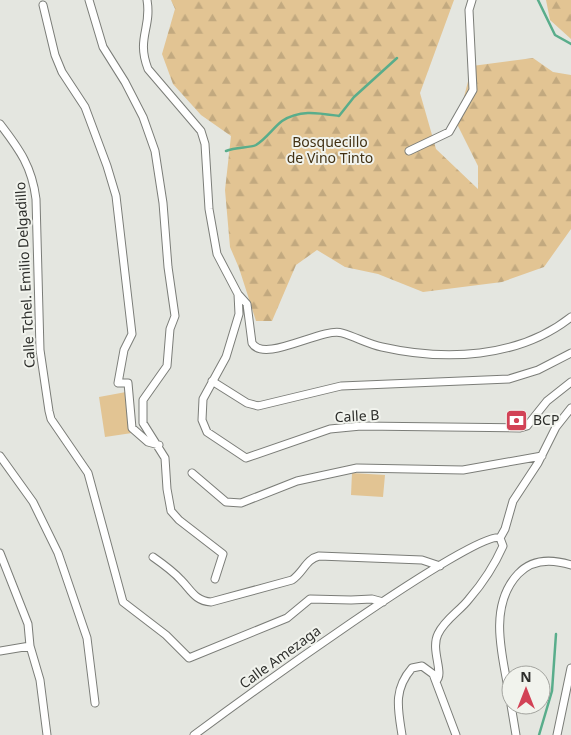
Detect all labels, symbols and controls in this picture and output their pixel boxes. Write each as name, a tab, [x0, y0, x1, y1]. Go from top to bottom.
park label: Bosquecillo de Vino Tinto	[287, 132, 373, 167]
street label: Calle Tchel. Emilio Delgadillo	[10, 181, 39, 369]
street label: Calle B	[334, 405, 380, 426]
bank icon: BCP	[505, 408, 529, 432]
place label: BCP	[533, 410, 559, 429]
street label: Calle Amezaga	[235, 621, 324, 693]
north arrow	[501, 665, 551, 715]
text: N	[520, 667, 532, 686]

